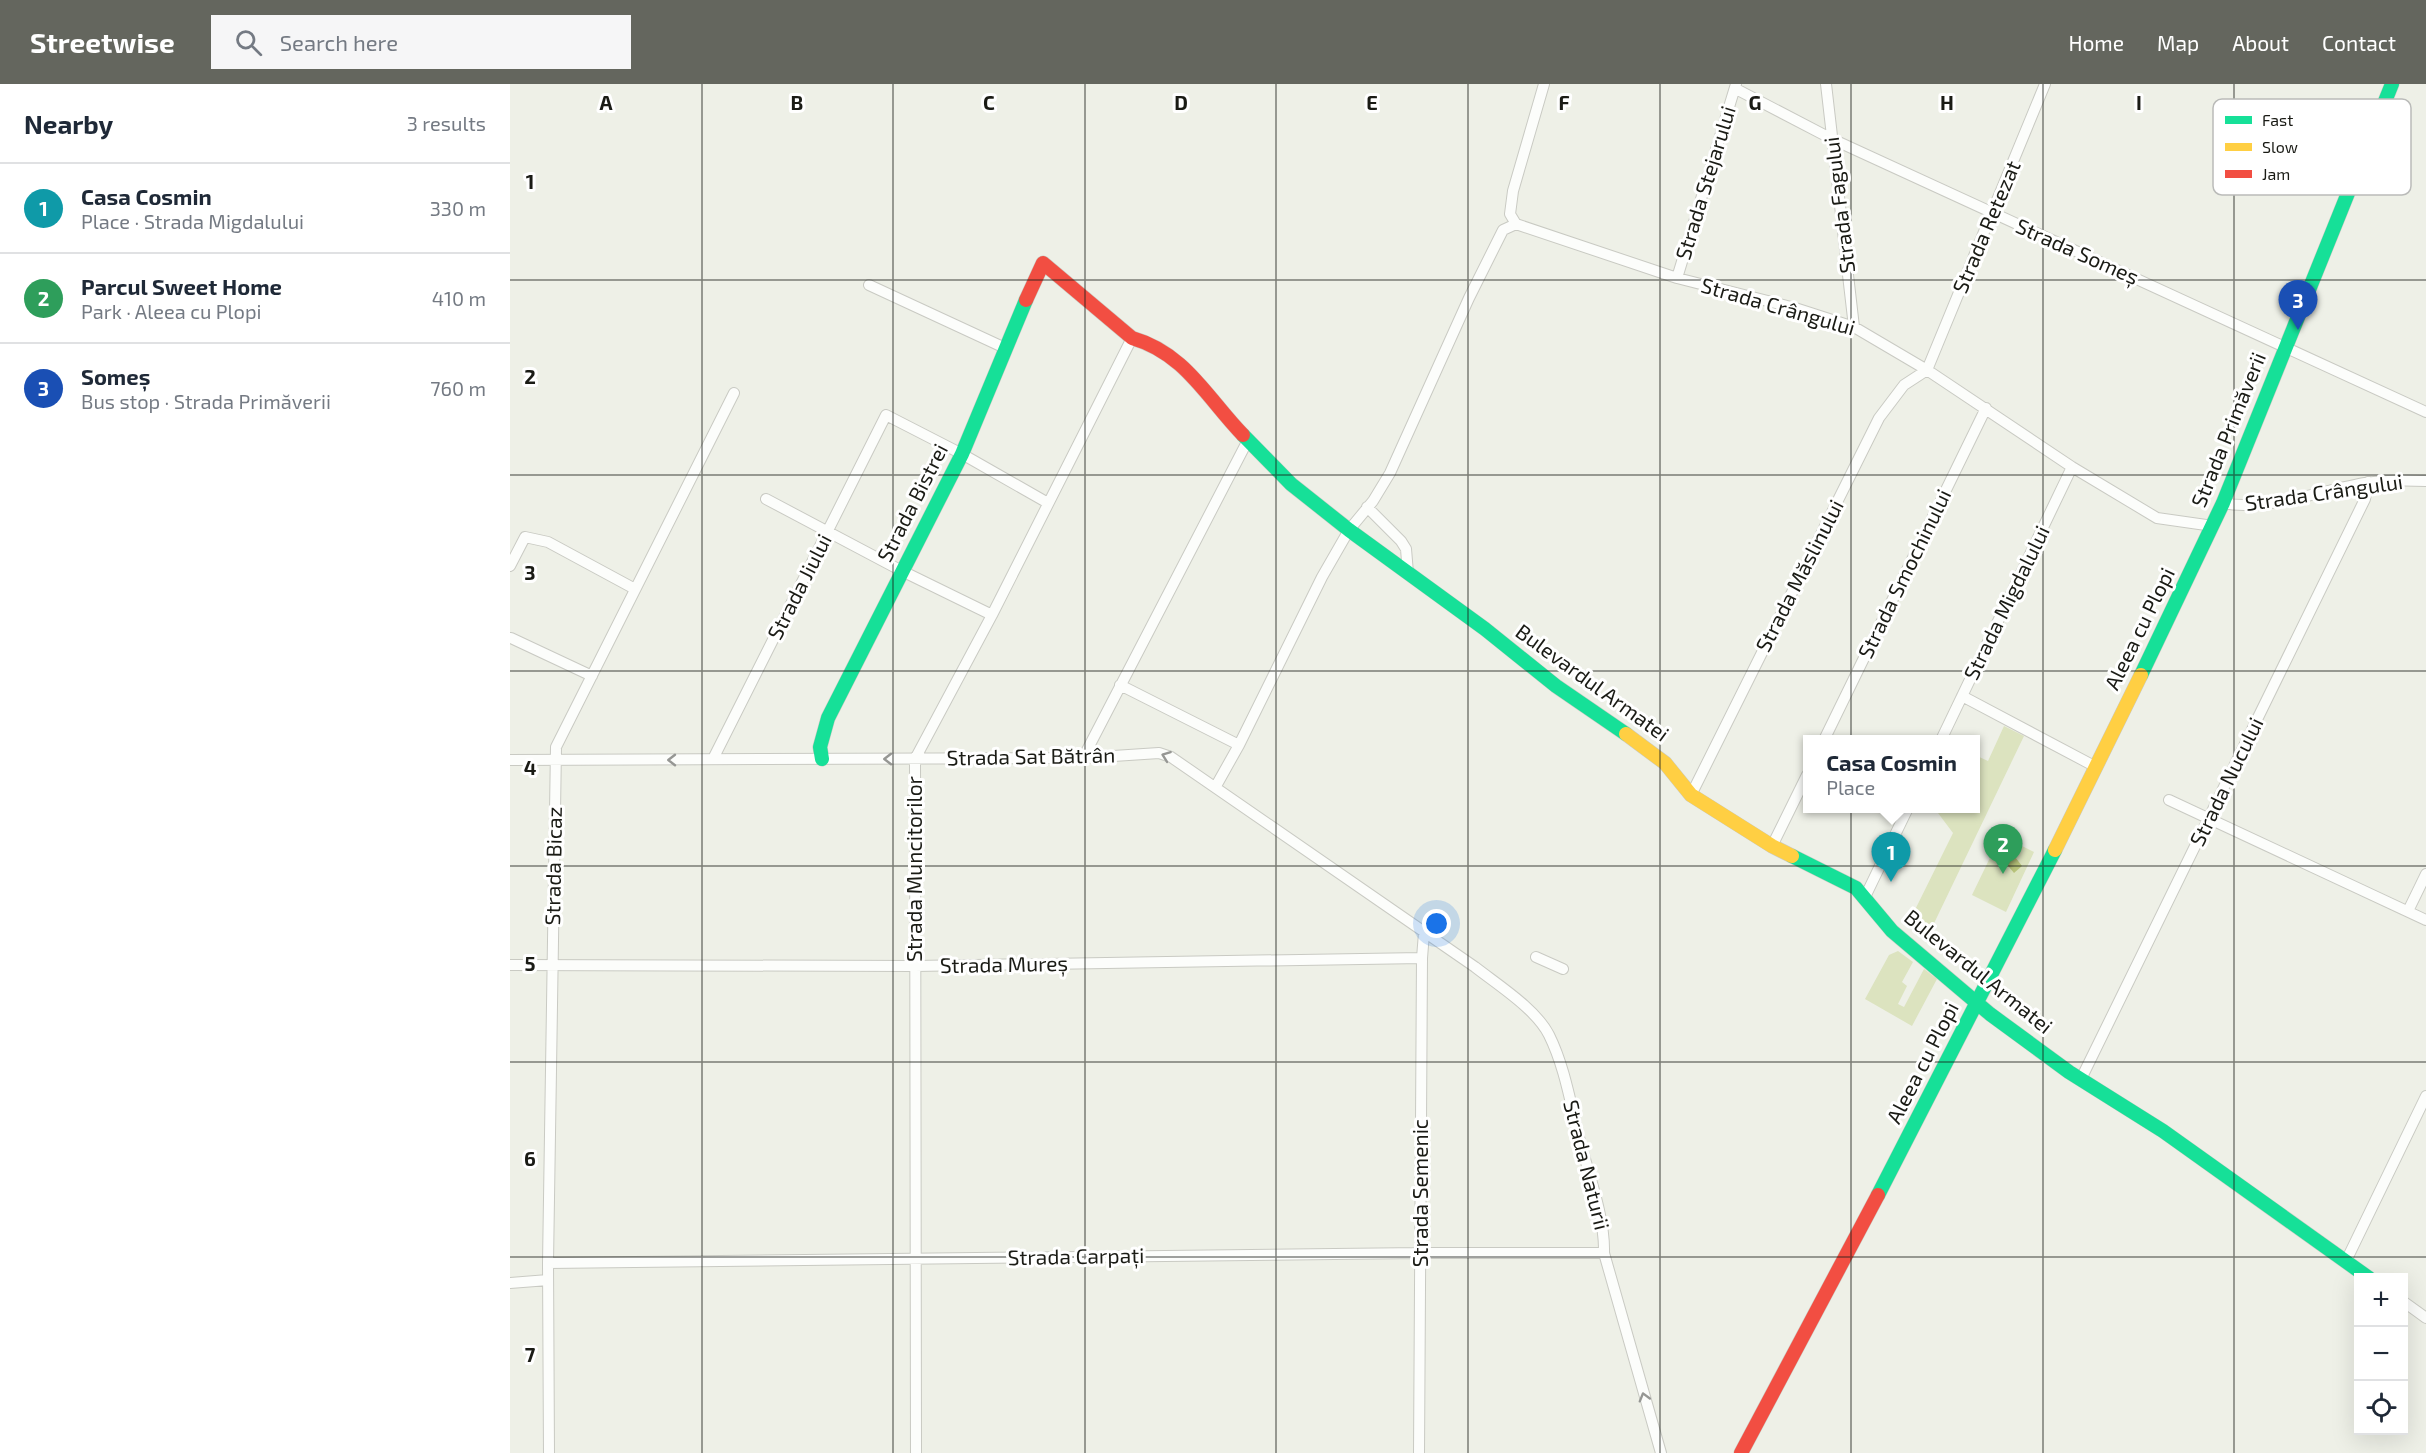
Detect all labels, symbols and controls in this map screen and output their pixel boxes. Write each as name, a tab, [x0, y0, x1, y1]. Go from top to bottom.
search box	[211, 15, 631, 69]
text: Streetwise	[30, 25, 175, 59]
icon: search	[232, 26, 265, 59]
text: Search here	[280, 29, 398, 55]
text: Home	[2068, 30, 2124, 55]
text: Map	[2157, 30, 2199, 55]
text: About	[2232, 30, 2289, 55]
text: Contact	[2322, 30, 2396, 55]
text: A	[599, 90, 613, 114]
text: B	[791, 90, 803, 114]
text: C	[983, 90, 995, 114]
text: D	[1174, 90, 1188, 114]
text: E	[1366, 90, 1378, 114]
text: F	[1558, 90, 1570, 114]
text: G	[1749, 90, 1761, 114]
text: H	[1940, 90, 1954, 114]
text: I	[2136, 90, 2142, 114]
legend	[2213, 99, 2411, 195]
street label: Strada Stejarului	[1669, 103, 1741, 263]
text: Nearby	[24, 108, 113, 139]
text: Fast	[2262, 110, 2293, 129]
text: 3 results	[407, 111, 486, 135]
street label: Strada Fagului	[1818, 136, 1859, 275]
text: Slow	[2262, 137, 2298, 156]
street label: Strada Retezat	[1946, 156, 2025, 296]
text: Jam	[2262, 164, 2290, 183]
text: 1	[526, 169, 534, 193]
text: Casa Cosmin	[81, 183, 212, 209]
text: 1	[39, 196, 48, 220]
text: 330 m	[430, 196, 486, 220]
text: Place · Strada Migdalului	[81, 209, 304, 233]
street label: Strada Someș	[2011, 212, 2143, 291]
street label: Strada Crângului	[1699, 272, 1858, 339]
text: Parcul Sweet Home	[81, 273, 282, 299]
pin: 3	[2278, 280, 2318, 330]
text: 2	[38, 286, 49, 310]
text: 410 m	[432, 286, 486, 310]
text: Park · Aleea cu Plopi	[81, 299, 261, 323]
street label: Strada Primăverii	[2185, 348, 2270, 511]
text: Someș	[81, 363, 150, 389]
text: 2	[524, 364, 536, 388]
text: 3	[38, 376, 49, 400]
text: 760 m	[430, 376, 486, 400]
text: Bus stop · Strada Primăverii	[81, 389, 331, 413]
street label: Strada Bistrei	[871, 439, 952, 566]
street label: Strada Crângului	[2243, 468, 2404, 515]
street label: Strada Smochinului	[1852, 485, 1955, 662]
street label: Strada Măslinului	[1750, 495, 1848, 656]
street label: Strada Migdalului	[1958, 521, 2054, 683]
street label: Strada Jiului	[761, 529, 836, 643]
text: 3	[524, 560, 536, 584]
street label: Aleea cu Plopi	[2098, 563, 2179, 694]
street label: Bulevardul Armatei	[1512, 618, 1674, 746]
street label: Strada Nucului	[2184, 713, 2268, 850]
popup	[1803, 735, 1980, 813]
street label: Strada Sat Bătrân	[946, 742, 1115, 769]
text: Casa Cosmin	[1826, 749, 1957, 775]
one-way arrow	[1162, 751, 1172, 764]
one-way arrow	[668, 753, 677, 766]
one-way arrow	[884, 753, 893, 765]
text: 4	[524, 755, 537, 779]
street label: Strada Muncitorilor	[901, 775, 926, 962]
text: Place	[1826, 775, 1875, 799]
street label: Strada Bicaz	[539, 806, 566, 925]
pin: 2	[1984, 824, 2022, 874]
pin: 1	[1872, 832, 1910, 882]
street label: Bulevardul Armatei	[1900, 904, 2058, 1038]
your location	[1422, 909, 1451, 938]
street label: Strada Mureș	[940, 950, 1068, 979]
text: 5	[524, 951, 536, 975]
street label: Aleea cu Plopi	[1880, 997, 1963, 1127]
street label: Strada Naturii	[1559, 1097, 1616, 1232]
street label: Strada Semenic	[1407, 1119, 1432, 1267]
text: 6	[524, 1146, 536, 1170]
street label: Strada Carpați	[1007, 1242, 1145, 1271]
map controls	[2354, 1273, 2408, 1435]
button: +	[2354, 1273, 2408, 1327]
button: −	[2354, 1327, 2408, 1381]
text: 7	[525, 1342, 536, 1366]
button: locate	[2354, 1381, 2408, 1435]
one-way arrow	[1639, 1392, 1651, 1403]

